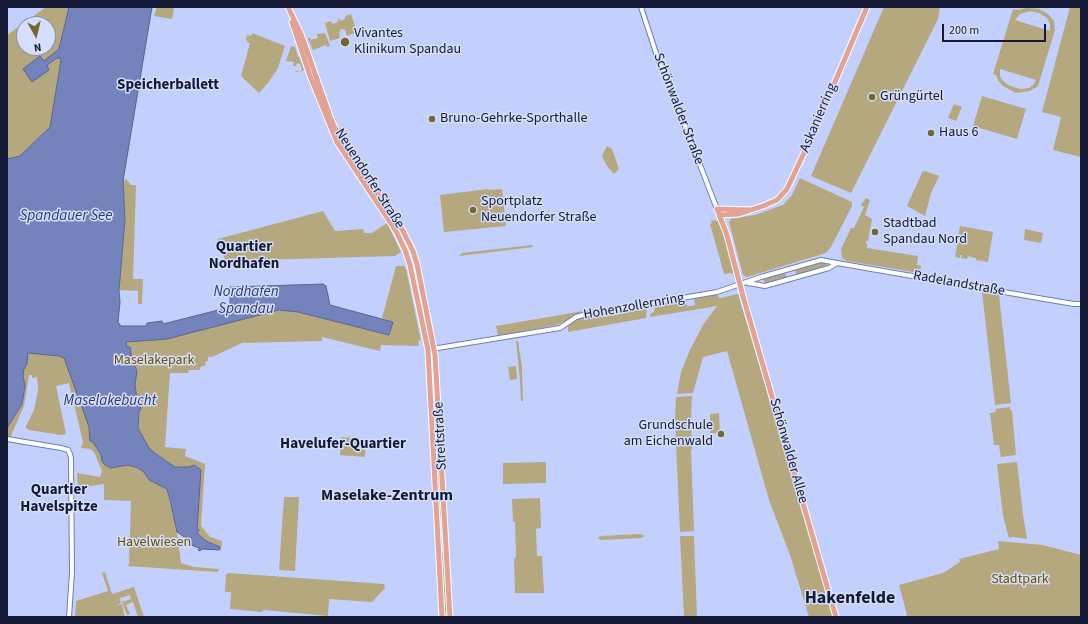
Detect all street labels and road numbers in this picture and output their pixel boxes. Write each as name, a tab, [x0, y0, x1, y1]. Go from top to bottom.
street label: Schönwalder Straße	[649, 51, 707, 167]
street label: Askanierring	[797, 81, 841, 155]
street label: Neuendorfer Straße	[331, 126, 407, 232]
street label: Radelandstraße	[912, 268, 1006, 300]
street label: Hohenzollernring	[582, 290, 686, 324]
street label: Schönwalder Allee	[765, 397, 811, 505]
street label: Streitstraße	[431, 401, 451, 471]

